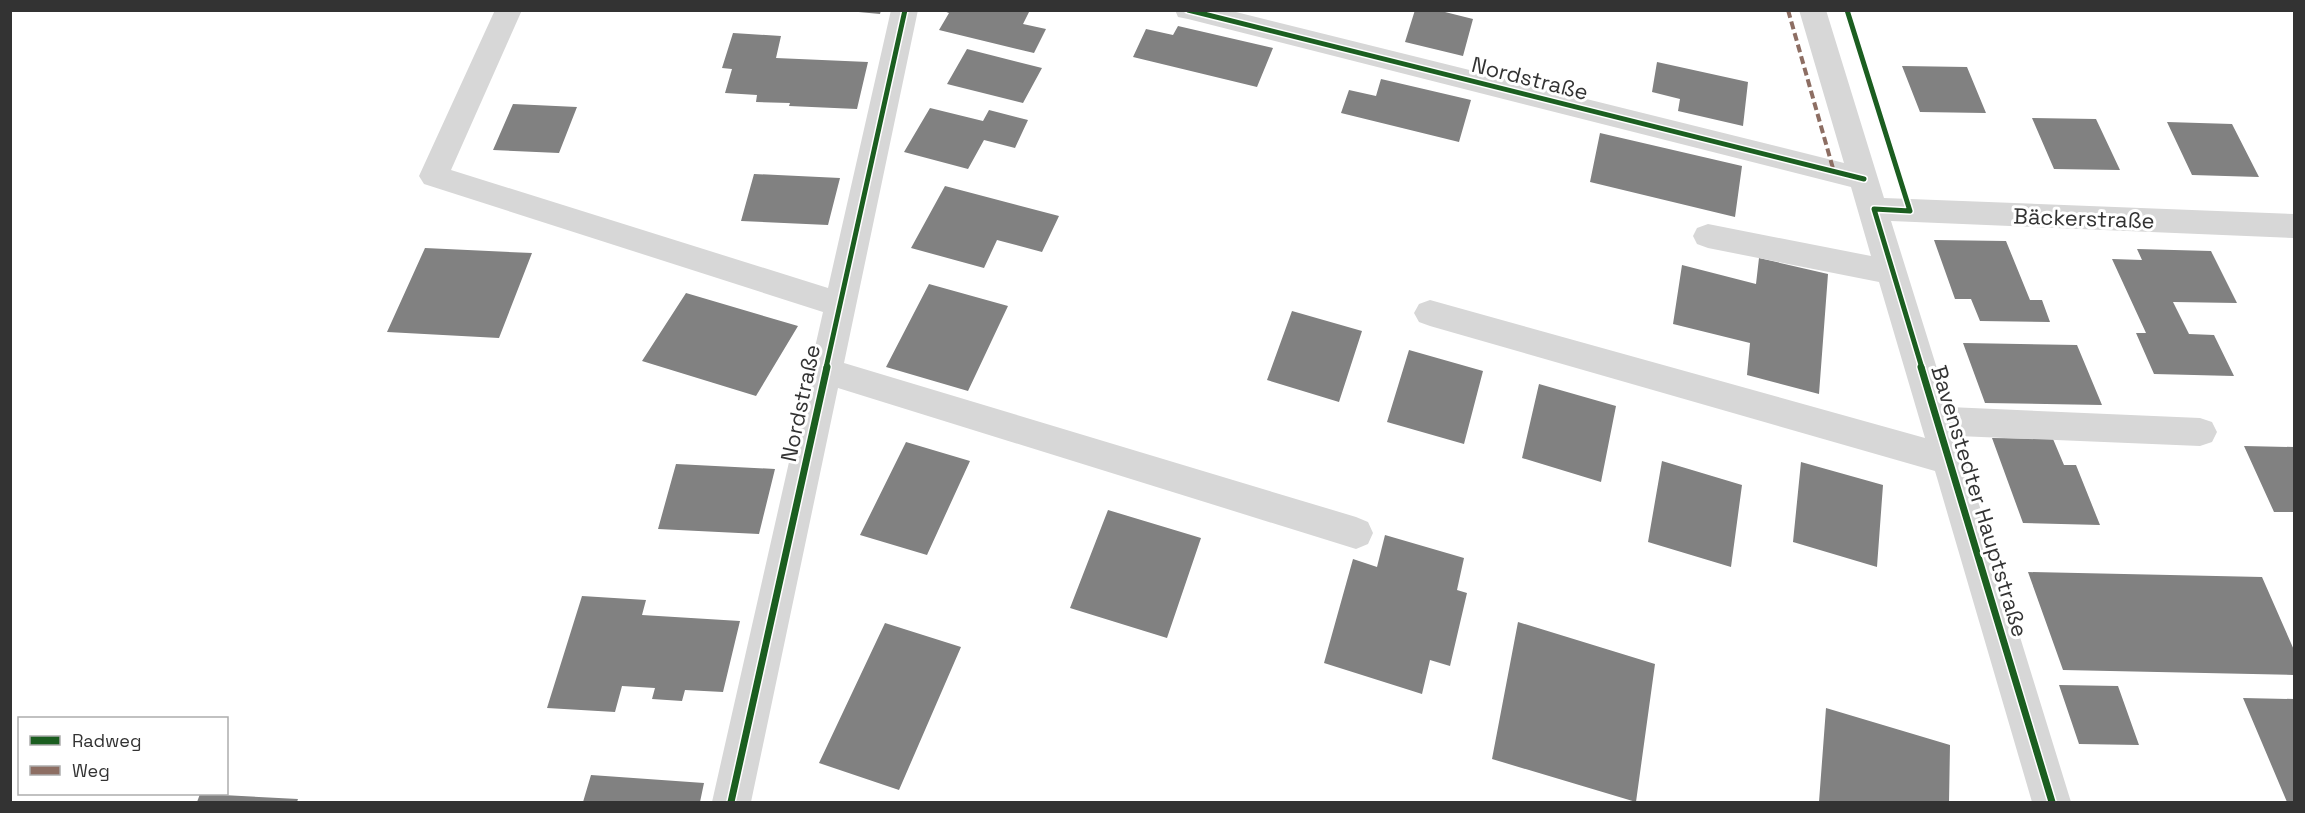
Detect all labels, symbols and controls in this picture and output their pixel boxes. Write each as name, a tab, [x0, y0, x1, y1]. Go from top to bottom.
street label: Nordstraße	[1469, 50, 1591, 106]
street label: Bäckerstraße	[2013, 202, 2155, 234]
street label: Nordstraße	[774, 342, 826, 464]
street label: Bavenstedter Hauptstraße	[1925, 362, 2035, 640]
legend	[18, 717, 228, 795]
text: Radweg	[72, 729, 142, 752]
text: Weg	[72, 759, 110, 782]

